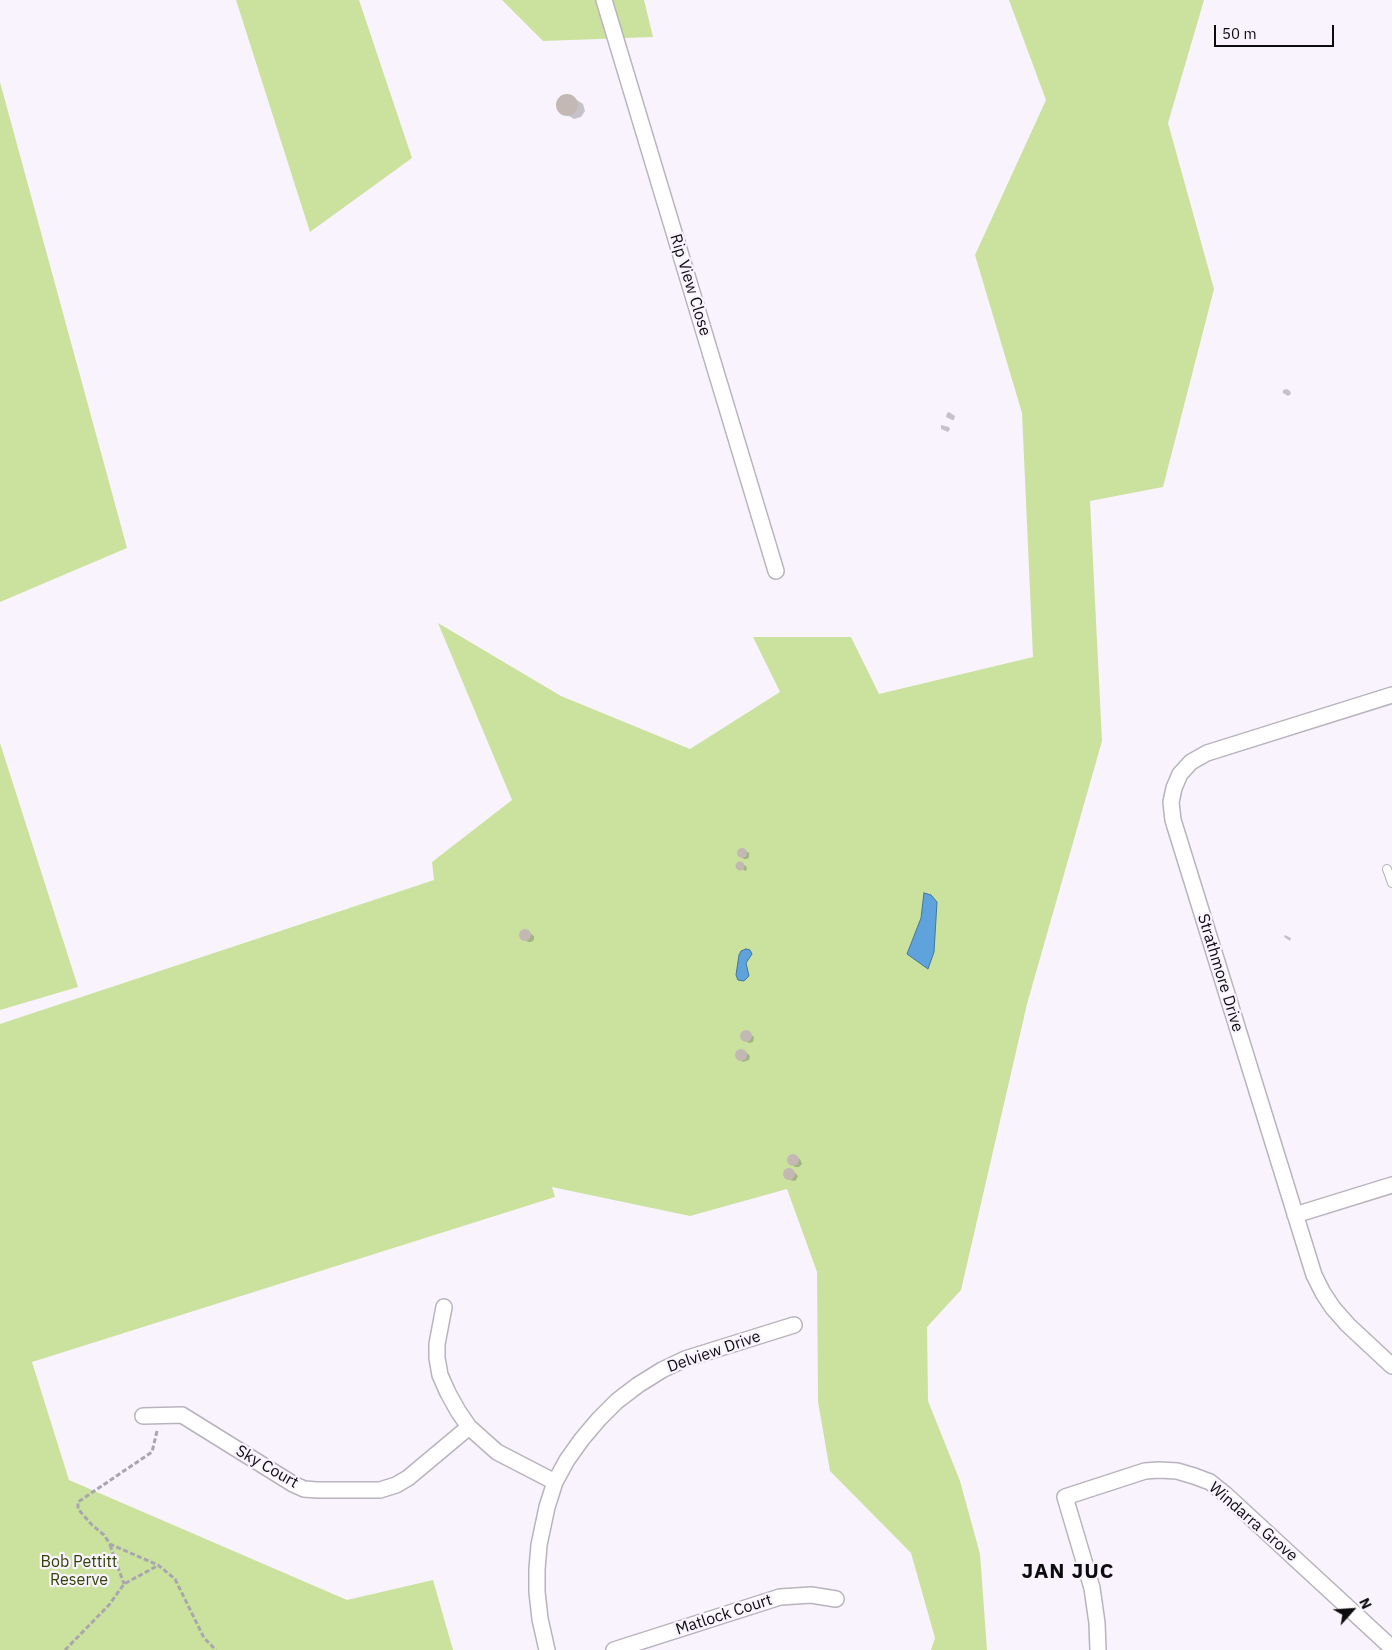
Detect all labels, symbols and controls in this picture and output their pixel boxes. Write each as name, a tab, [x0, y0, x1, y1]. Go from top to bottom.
scale bar	[1217, 15, 1337, 47]
text: 50 m	[1222, 24, 1257, 43]
street label: Rip View Close	[665, 232, 715, 338]
street label: Strathmore Drive	[1193, 912, 1247, 1034]
street label: Delview Drive	[665, 1327, 763, 1377]
street label: Sky Court	[232, 1441, 302, 1493]
street label: Windarra Grove	[1205, 1478, 1301, 1566]
park label: Bob Pettitt Reserve	[41, 1552, 117, 1590]
district label: JAN JUC	[1021, 1559, 1115, 1585]
north arrow	[1327, 1585, 1377, 1635]
street label: Matlock Court	[673, 1590, 775, 1640]
text: N	[1355, 1595, 1376, 1612]

